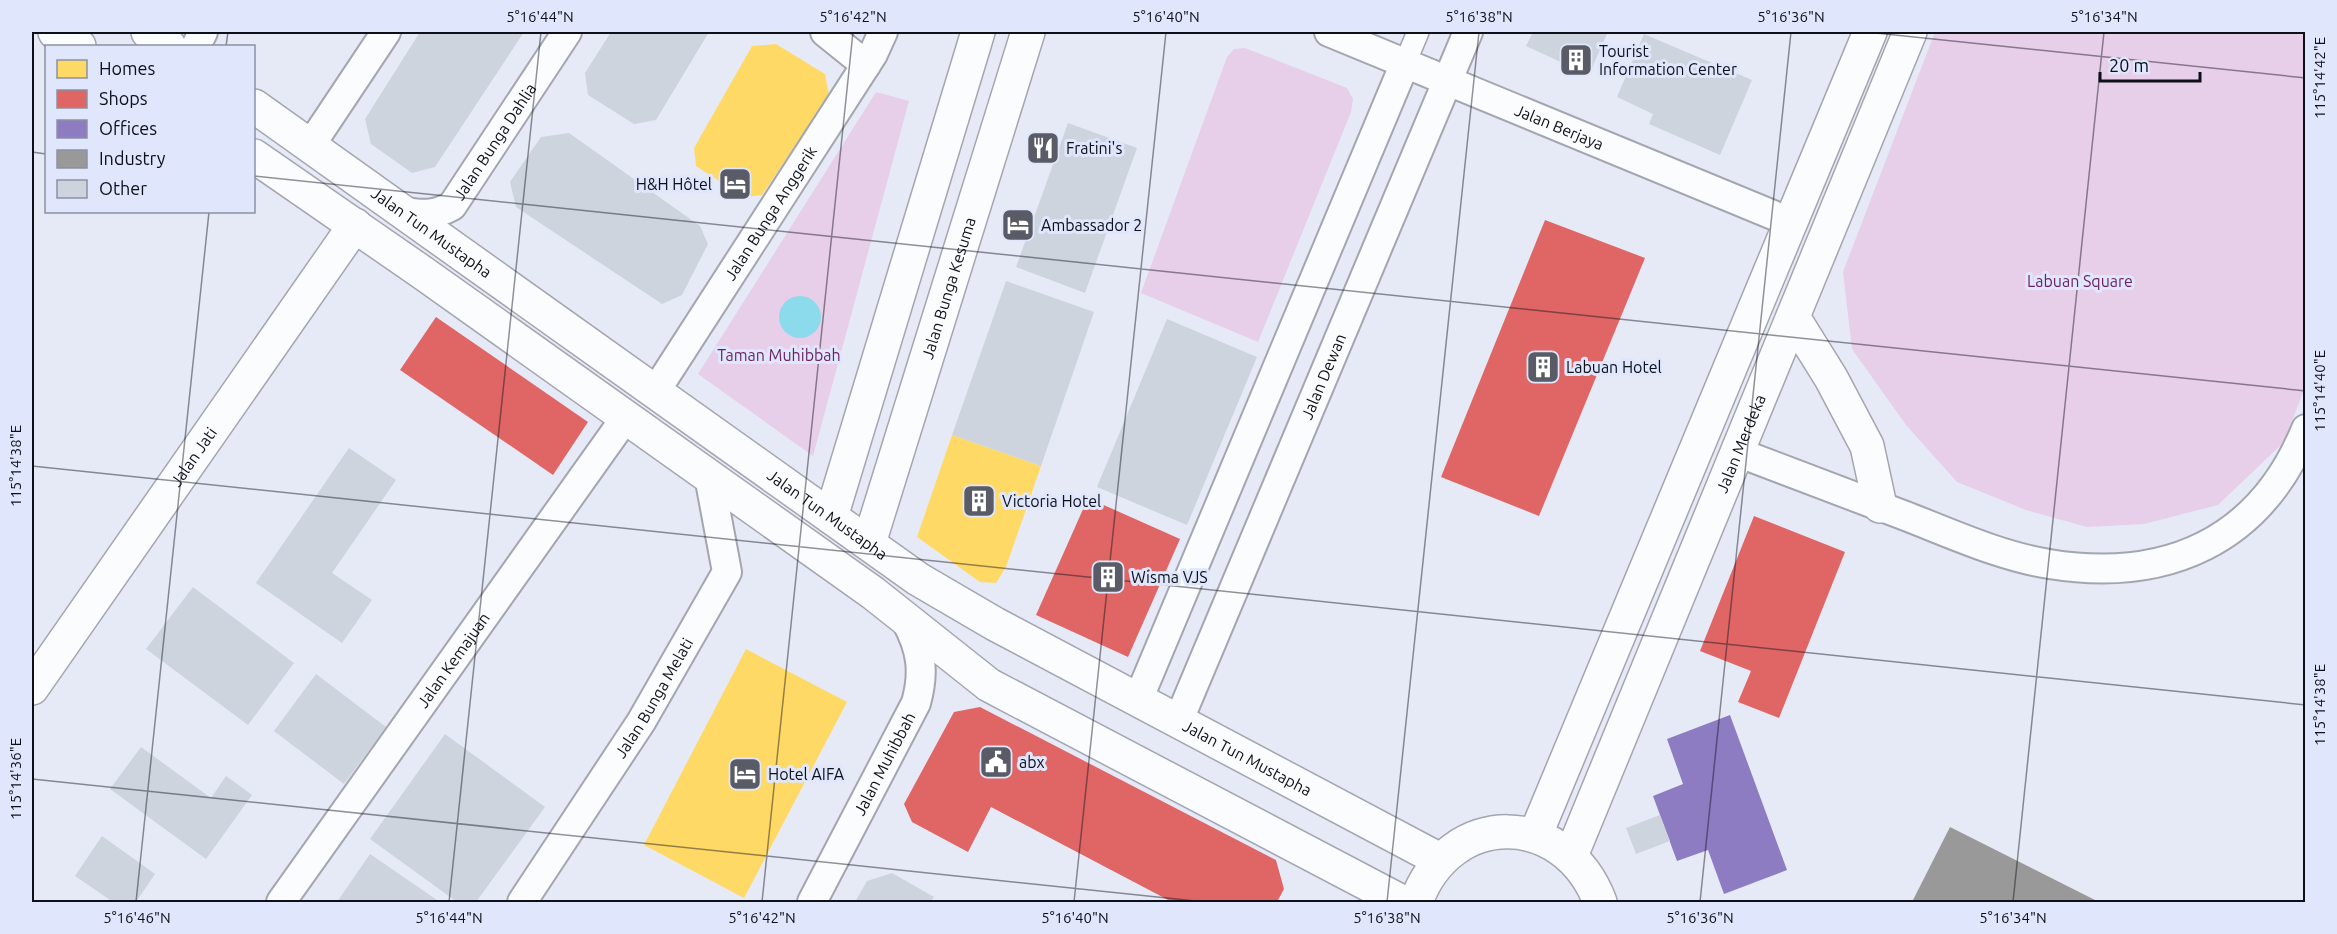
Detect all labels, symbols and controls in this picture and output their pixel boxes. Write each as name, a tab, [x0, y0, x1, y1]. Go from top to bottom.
text: 5°16'44"N	[506, 8, 574, 25]
text: 5°16'42"N	[819, 8, 887, 25]
text: 5°16'40"N	[1132, 8, 1200, 25]
text: 5°16'38"N	[1445, 8, 1513, 25]
text: 5°16'36"N	[1757, 8, 1825, 25]
text: 5°16'34"N	[2070, 8, 2138, 25]
text: 115°14'42"E	[2311, 37, 2328, 119]
building icon: Tourist Information Center	[1558, 42, 1594, 78]
place label: Tourist Information Center	[1599, 42, 1737, 78]
legend	[45, 45, 255, 213]
scale bar	[2100, 45, 2200, 83]
text: 20 m	[2109, 55, 2149, 75]
text: Homes	[99, 58, 156, 78]
street label: Jalan Bunga Dahlia	[450, 80, 540, 203]
text: Shops	[99, 88, 148, 108]
street label: Jalan Berjaya	[1512, 101, 1606, 153]
text: Offices	[99, 118, 157, 138]
restaurant icon: Fratini's	[1025, 130, 1061, 166]
place label: Fratini's	[1066, 139, 1122, 157]
street label: Jalan Bunga Anggerik	[721, 143, 820, 283]
text: Industry	[99, 148, 166, 168]
hotel icon: H&H Hôtel	[717, 166, 753, 202]
place label: H&H Hôtel	[636, 175, 712, 193]
text: Other	[99, 178, 147, 198]
street label: Jalan Tun Mustapha	[368, 184, 495, 281]
hotel icon: Ambassador 2	[1000, 207, 1036, 243]
street label: Jalan Bunga Kesuma	[918, 215, 979, 361]
place label: Ambassador 2	[1041, 216, 1142, 234]
park label: Labuan Square	[2027, 272, 2133, 290]
street label: Jalan Dewan	[1297, 331, 1349, 422]
park label: Taman Muhibbah	[717, 346, 841, 364]
building icon: Labuan Hotel	[1525, 349, 1561, 385]
text: 115°14'40"E	[2311, 350, 2328, 432]
place label: Labuan Hotel	[1566, 358, 1662, 376]
street label: Jalan Merdeka	[1712, 392, 1769, 495]
street label: Jalan Jati	[167, 424, 220, 490]
text: 115°14'38"E	[7, 425, 24, 507]
street label: Jalan Tun Mustapha	[764, 466, 891, 563]
building icon: Victoria Hotel	[961, 483, 997, 519]
place label: Victoria Hotel	[1002, 492, 1101, 510]
building icon: Wisma VJS	[1090, 559, 1126, 595]
place label: Wisma VJS	[1131, 568, 1208, 586]
street label: Jalan Kemajuan	[413, 609, 493, 711]
street label: Jalan Bunga Melati	[611, 635, 696, 761]
text: 115°14'38"E	[2311, 664, 2328, 746]
street label: Jalan Muhibbah	[850, 709, 919, 818]
street label: Jalan Tun Mustapha	[1180, 716, 1315, 799]
text: 115°14'36"E	[7, 738, 24, 820]
public building icon: abx	[978, 744, 1014, 780]
place label: abx	[1019, 753, 1045, 771]
hotel icon: Hotel AIFA	[727, 756, 763, 792]
place label: Hotel AIFA	[768, 765, 845, 783]
text: 5°16'46"N	[103, 909, 171, 926]
text: 5°16'44"N	[415, 909, 483, 926]
text: 5°16'42"N	[728, 909, 796, 926]
text: 5°16'40"N	[1041, 909, 1109, 926]
text: 5°16'38"N	[1353, 909, 1421, 926]
text: 5°16'36"N	[1666, 909, 1734, 926]
text: 5°16'34"N	[1979, 909, 2047, 926]

